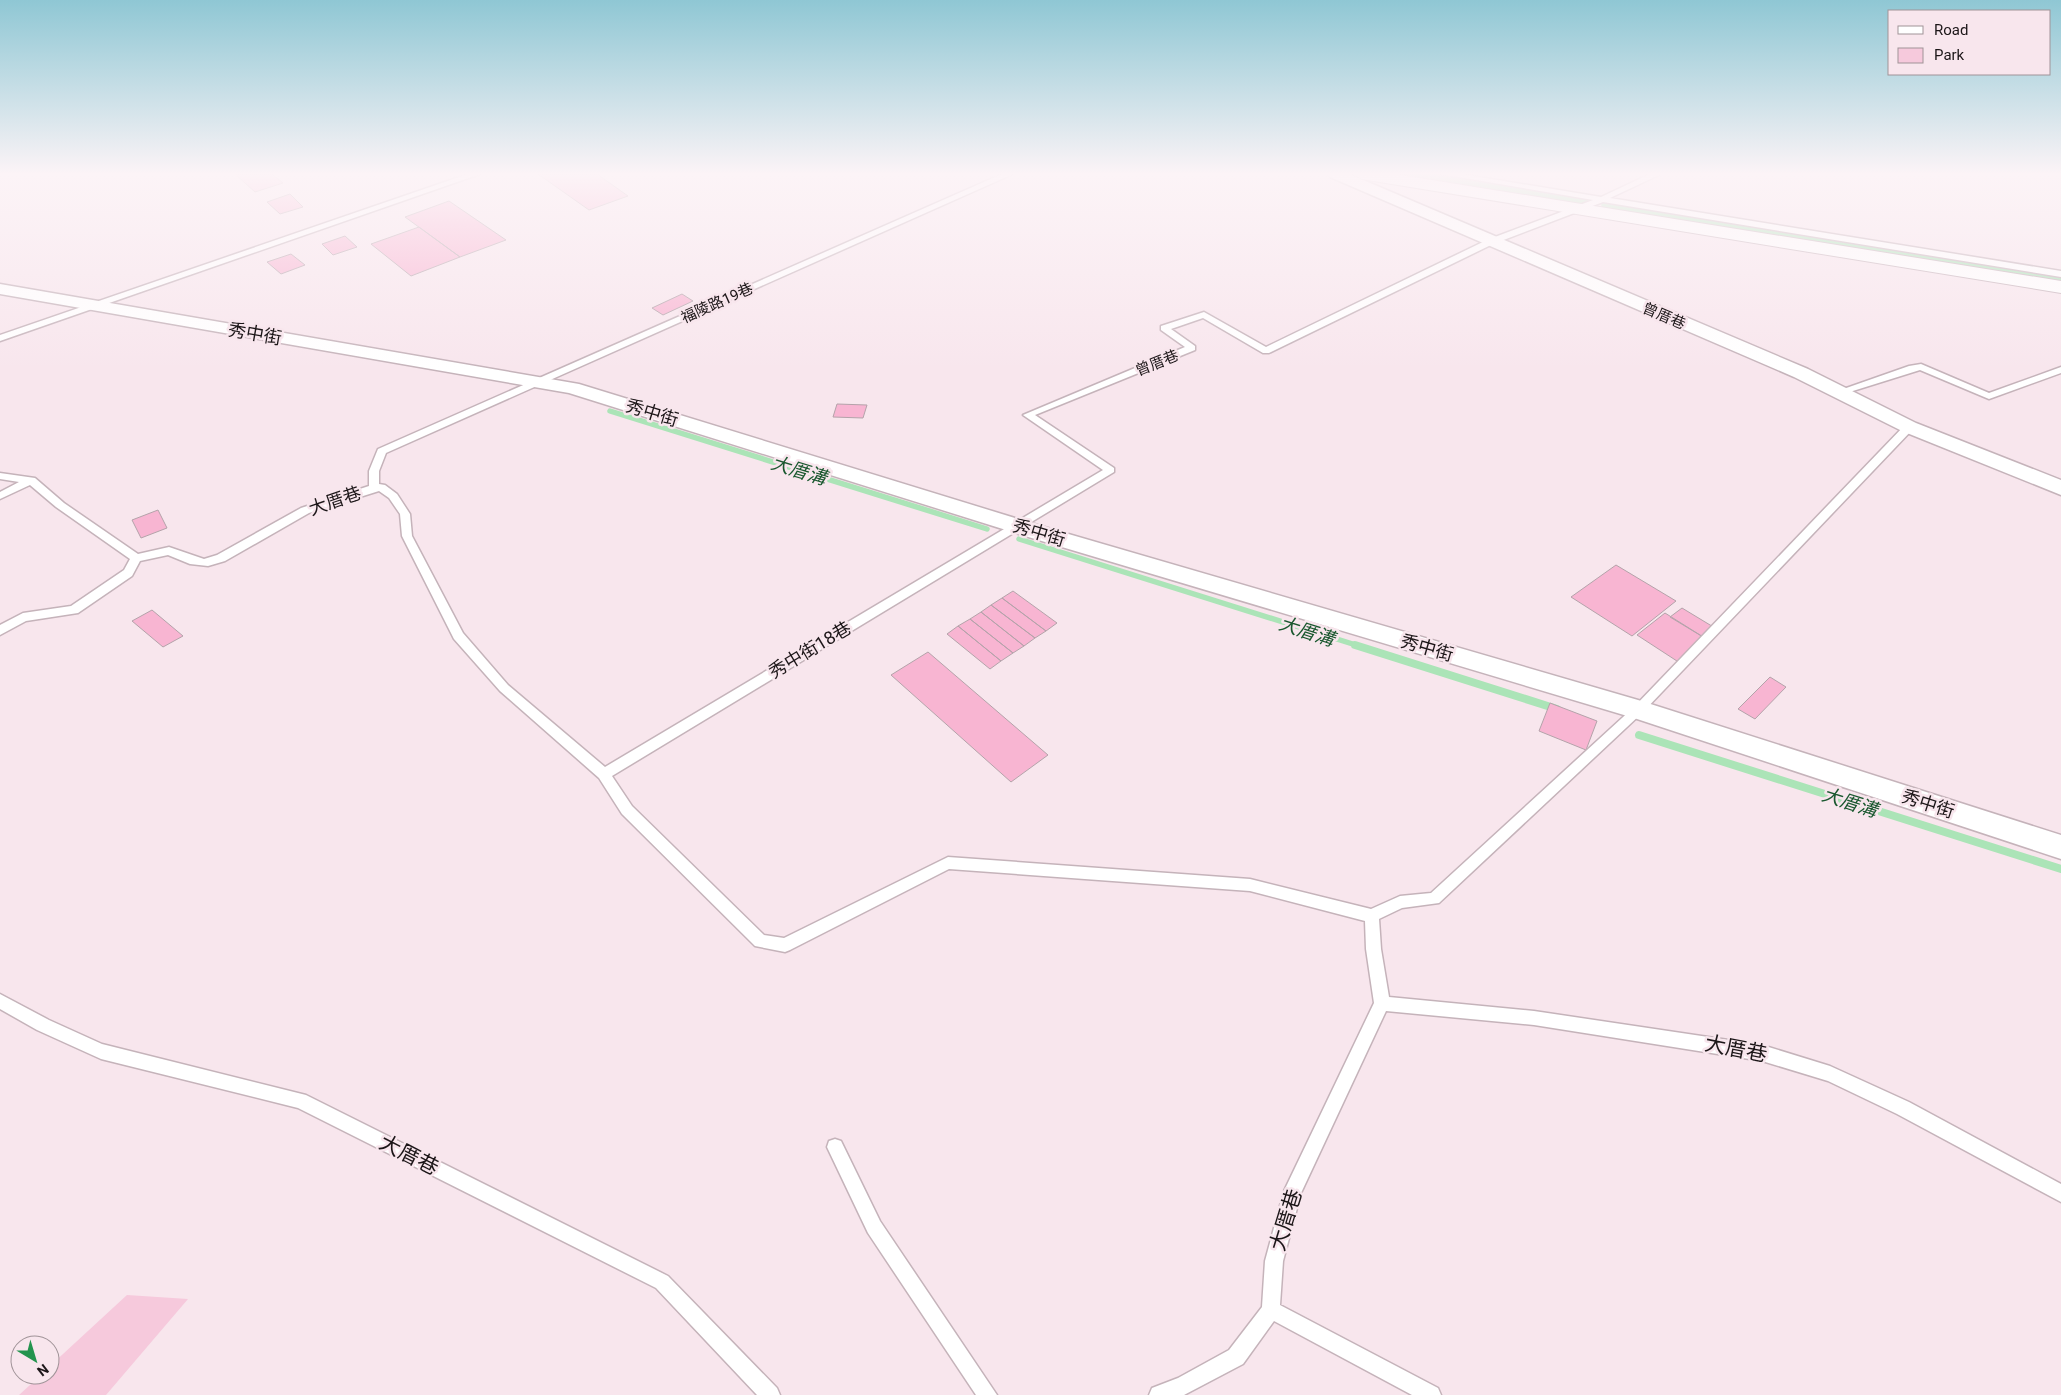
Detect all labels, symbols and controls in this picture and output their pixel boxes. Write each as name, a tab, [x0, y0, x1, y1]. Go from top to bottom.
legend	[1888, 10, 2051, 75]
text: Road	[1934, 21, 1968, 39]
text: Park	[1934, 46, 1965, 64]
street label: 福陵路19巷	[678, 279, 756, 327]
street label: 曾厝巷	[1640, 299, 1688, 333]
street label: 秀中街	[227, 318, 283, 349]
street label: 曾厝巷	[1133, 346, 1181, 380]
street label: 秀中街	[623, 395, 681, 430]
water label: 大厝溝	[768, 451, 832, 491]
street label: 大厝巷	[306, 482, 364, 519]
street label: 秀中街	[1010, 515, 1068, 550]
water label: 大厝溝	[1276, 612, 1340, 652]
street label: 秀中街18巷	[765, 617, 855, 682]
street label: 秀中街	[1398, 630, 1456, 665]
water label: 大厝溝	[1819, 783, 1883, 823]
street label: 秀中街	[1899, 785, 1957, 822]
street label: 大厝巷	[1703, 1031, 1769, 1067]
street label: 大厝巷	[375, 1130, 443, 1180]
street label: 大厝巷	[1265, 1186, 1307, 1254]
north arrow	[10, 1335, 60, 1385]
text: N	[34, 1361, 52, 1380]

